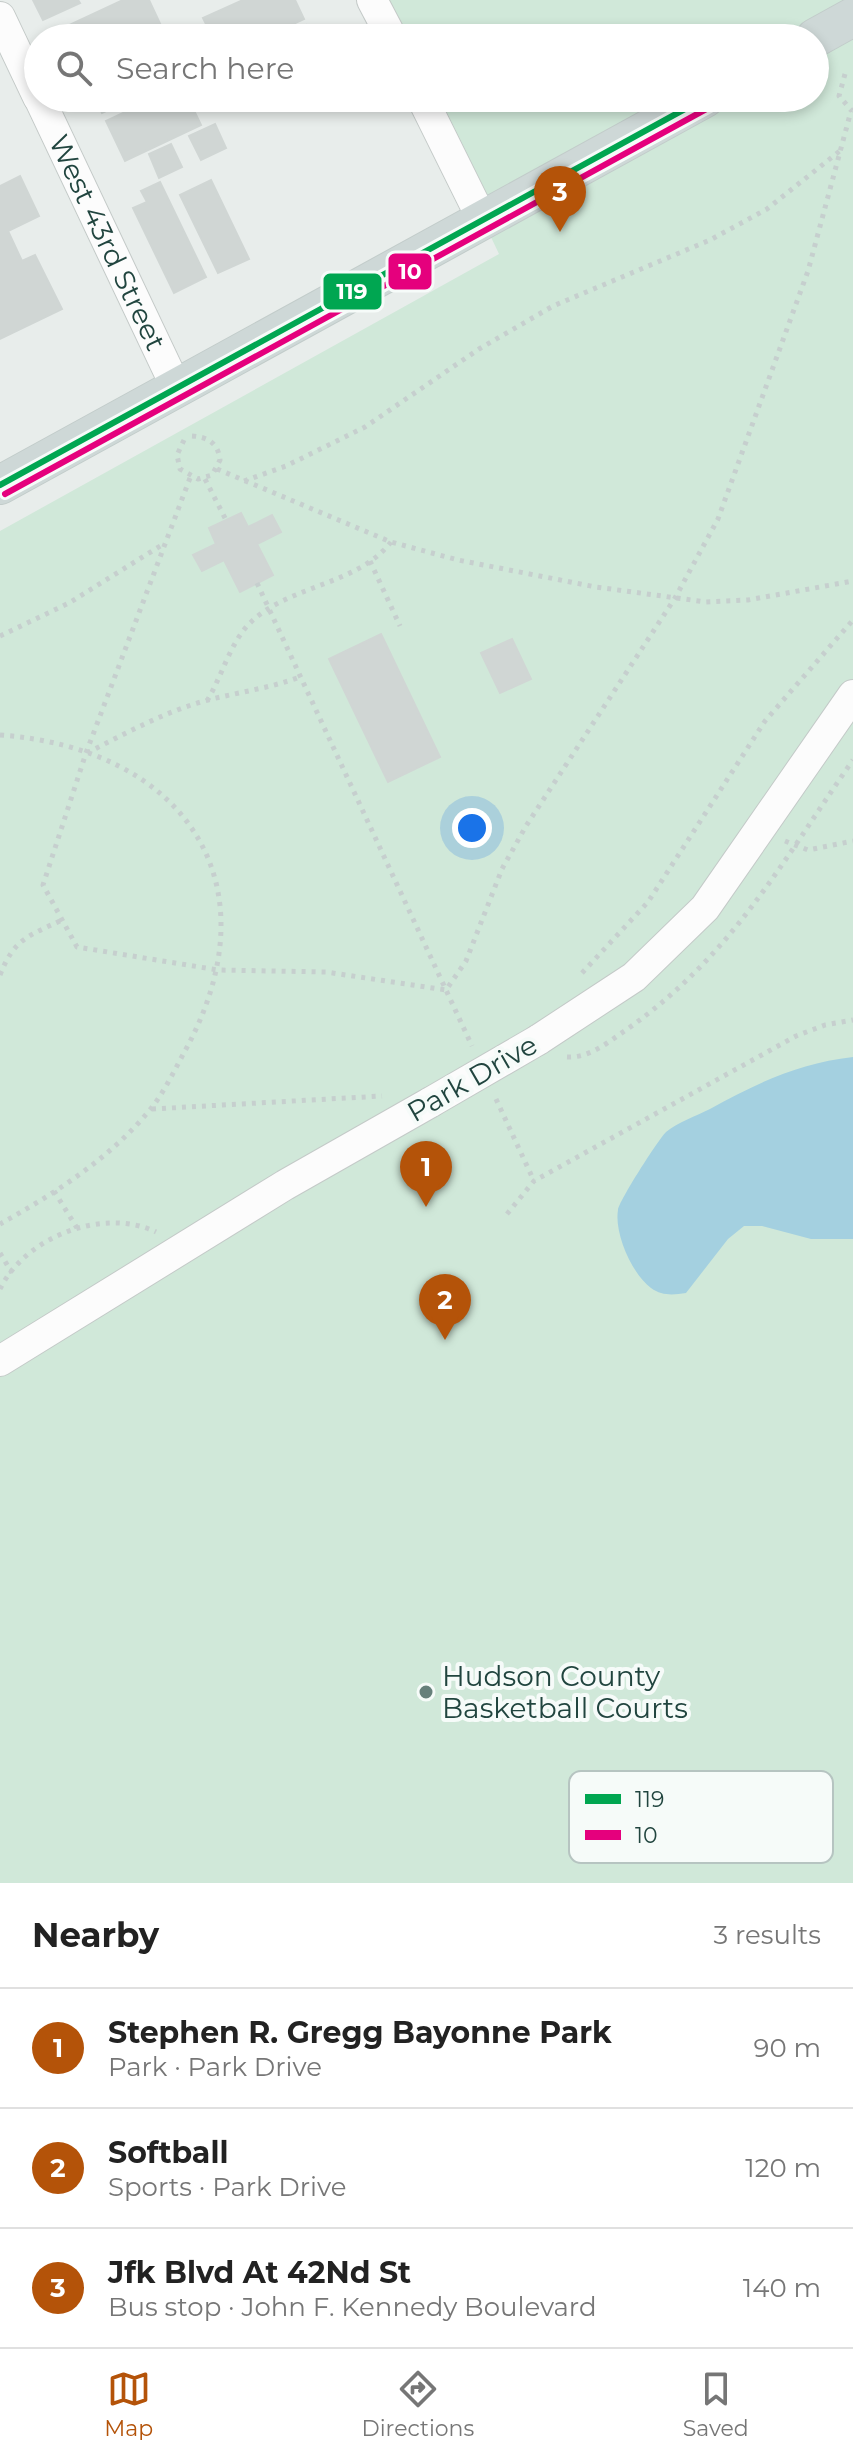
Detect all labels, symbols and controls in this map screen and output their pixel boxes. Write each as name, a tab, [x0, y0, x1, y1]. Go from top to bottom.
search box	[24, 24, 829, 112]
icon: search	[52, 46, 96, 90]
text: Search here	[116, 50, 294, 87]
street label: West 43rd Street	[42, 129, 173, 356]
pin: 3	[534, 166, 586, 232]
line badge: 10	[387, 252, 433, 291]
text: 10	[398, 258, 422, 285]
line badge: 119	[322, 272, 383, 311]
text: 119	[336, 278, 368, 305]
your location	[452, 808, 492, 848]
street label: Park Drive	[401, 1027, 543, 1129]
pin: 1	[400, 1141, 452, 1207]
pin: 2	[419, 1274, 471, 1340]
place label: Hudson County Basketball Courts	[442, 1659, 688, 1725]
marker: Hudson County Basketball Courts	[417, 1683, 435, 1701]
legend	[569, 1771, 833, 1863]
text: 119	[635, 1786, 664, 1813]
text: 10	[635, 1822, 658, 1849]
text: Nearby	[32, 1914, 159, 1956]
text: 3 results	[714, 1919, 821, 1951]
text: Stephen R. Gregg Bayonne Park	[108, 2014, 612, 2051]
text: 1	[53, 2032, 63, 2064]
text: 90 m	[754, 2032, 821, 2064]
text: Park · Park Drive	[108, 2051, 322, 2083]
text: Softball	[108, 2134, 228, 2171]
text: 2	[50, 2152, 66, 2184]
text: 120 m	[745, 2152, 821, 2184]
text: Sports · Park Drive	[108, 2171, 346, 2203]
text: Jfk Blvd At 42Nd St	[108, 2254, 411, 2291]
text: 3	[50, 2272, 66, 2304]
text: 140 m	[743, 2272, 821, 2304]
text: Bus stop · John F. Kennedy Boulevard	[108, 2291, 597, 2323]
tab: Map	[104, 2367, 153, 2442]
tab: Directions	[362, 2367, 474, 2442]
tab: Saved	[683, 2367, 749, 2442]

